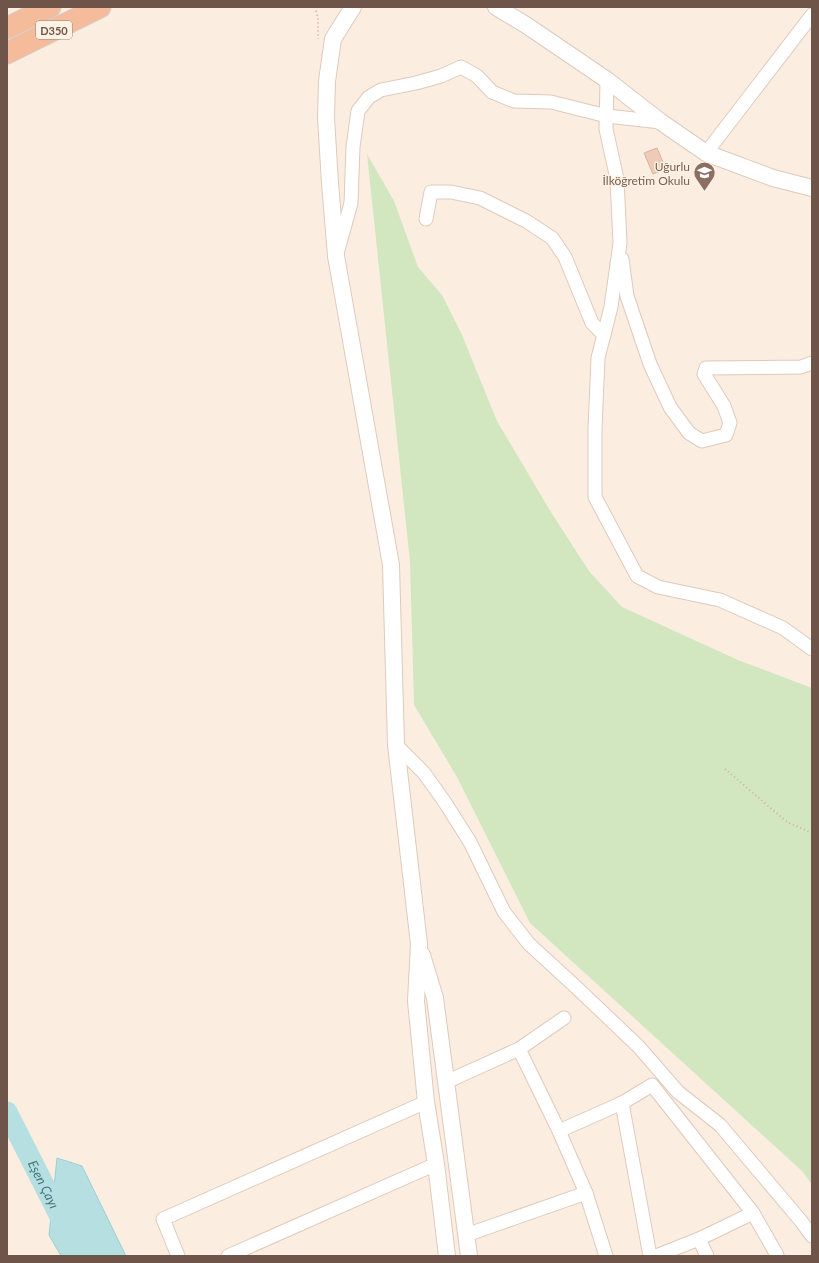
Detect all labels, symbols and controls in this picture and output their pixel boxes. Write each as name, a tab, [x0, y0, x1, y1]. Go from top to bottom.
road number: D350	[36, 21, 72, 39]
place label: Uğurlu İlköğretim Okulu	[603, 159, 690, 188]
school or university icon: Uğurlu İlköğretim Okulu	[692, 160, 718, 193]
water label: Eşen Çayı	[25, 1157, 63, 1211]

